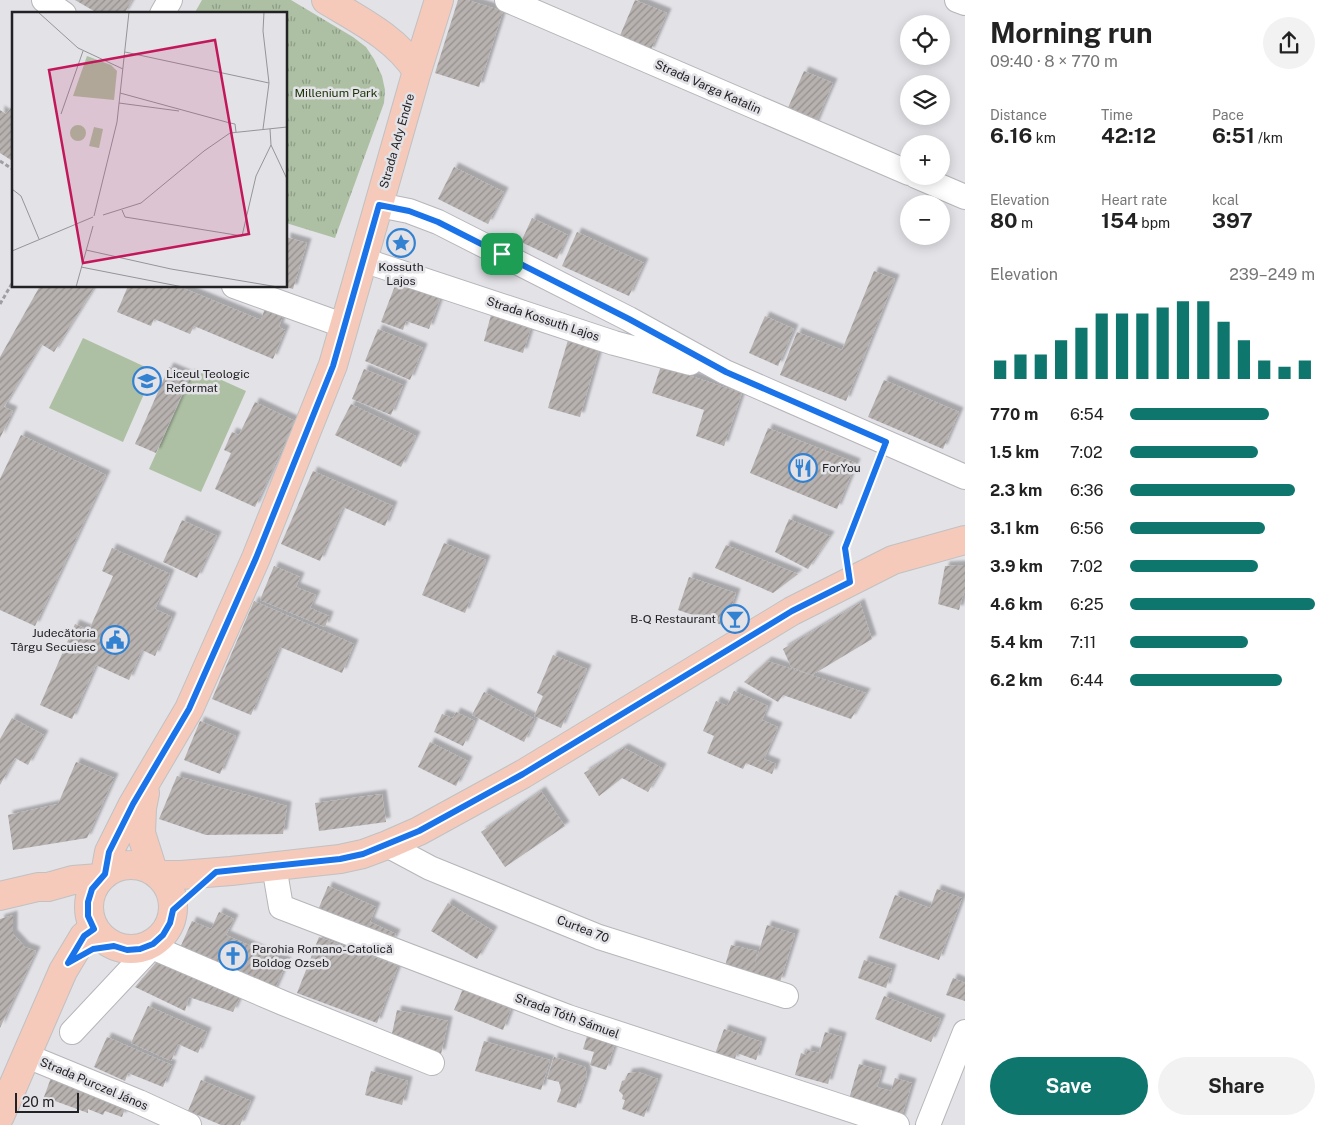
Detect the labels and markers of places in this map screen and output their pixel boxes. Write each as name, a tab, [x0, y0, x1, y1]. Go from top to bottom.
place icon: Kossuth Lajos	[386, 228, 416, 258]
pin	[481, 233, 523, 275]
place label: Kossuth Lajos	[378, 260, 424, 288]
school or university icon: Liceul Teologic Reformat	[132, 366, 162, 396]
place label: Liceul Teologic Reformat	[166, 367, 250, 395]
restaurant icon: ForYou	[788, 453, 818, 483]
place label: ForYou	[822, 461, 861, 475]
bar icon: B-Q Restaurant	[720, 604, 750, 634]
place label: B-Q Restaurant	[630, 612, 716, 626]
public building icon: Judecătoria Târgu Secuiesc	[100, 625, 130, 655]
place label: Judecătoria Târgu Secuiesc	[11, 626, 96, 654]
church icon: Parohia Romano-Catolică Boldog Ozseb	[218, 941, 248, 971]
place label: Parohia Romano-Catolică Boldog Ozseb	[252, 942, 393, 970]

